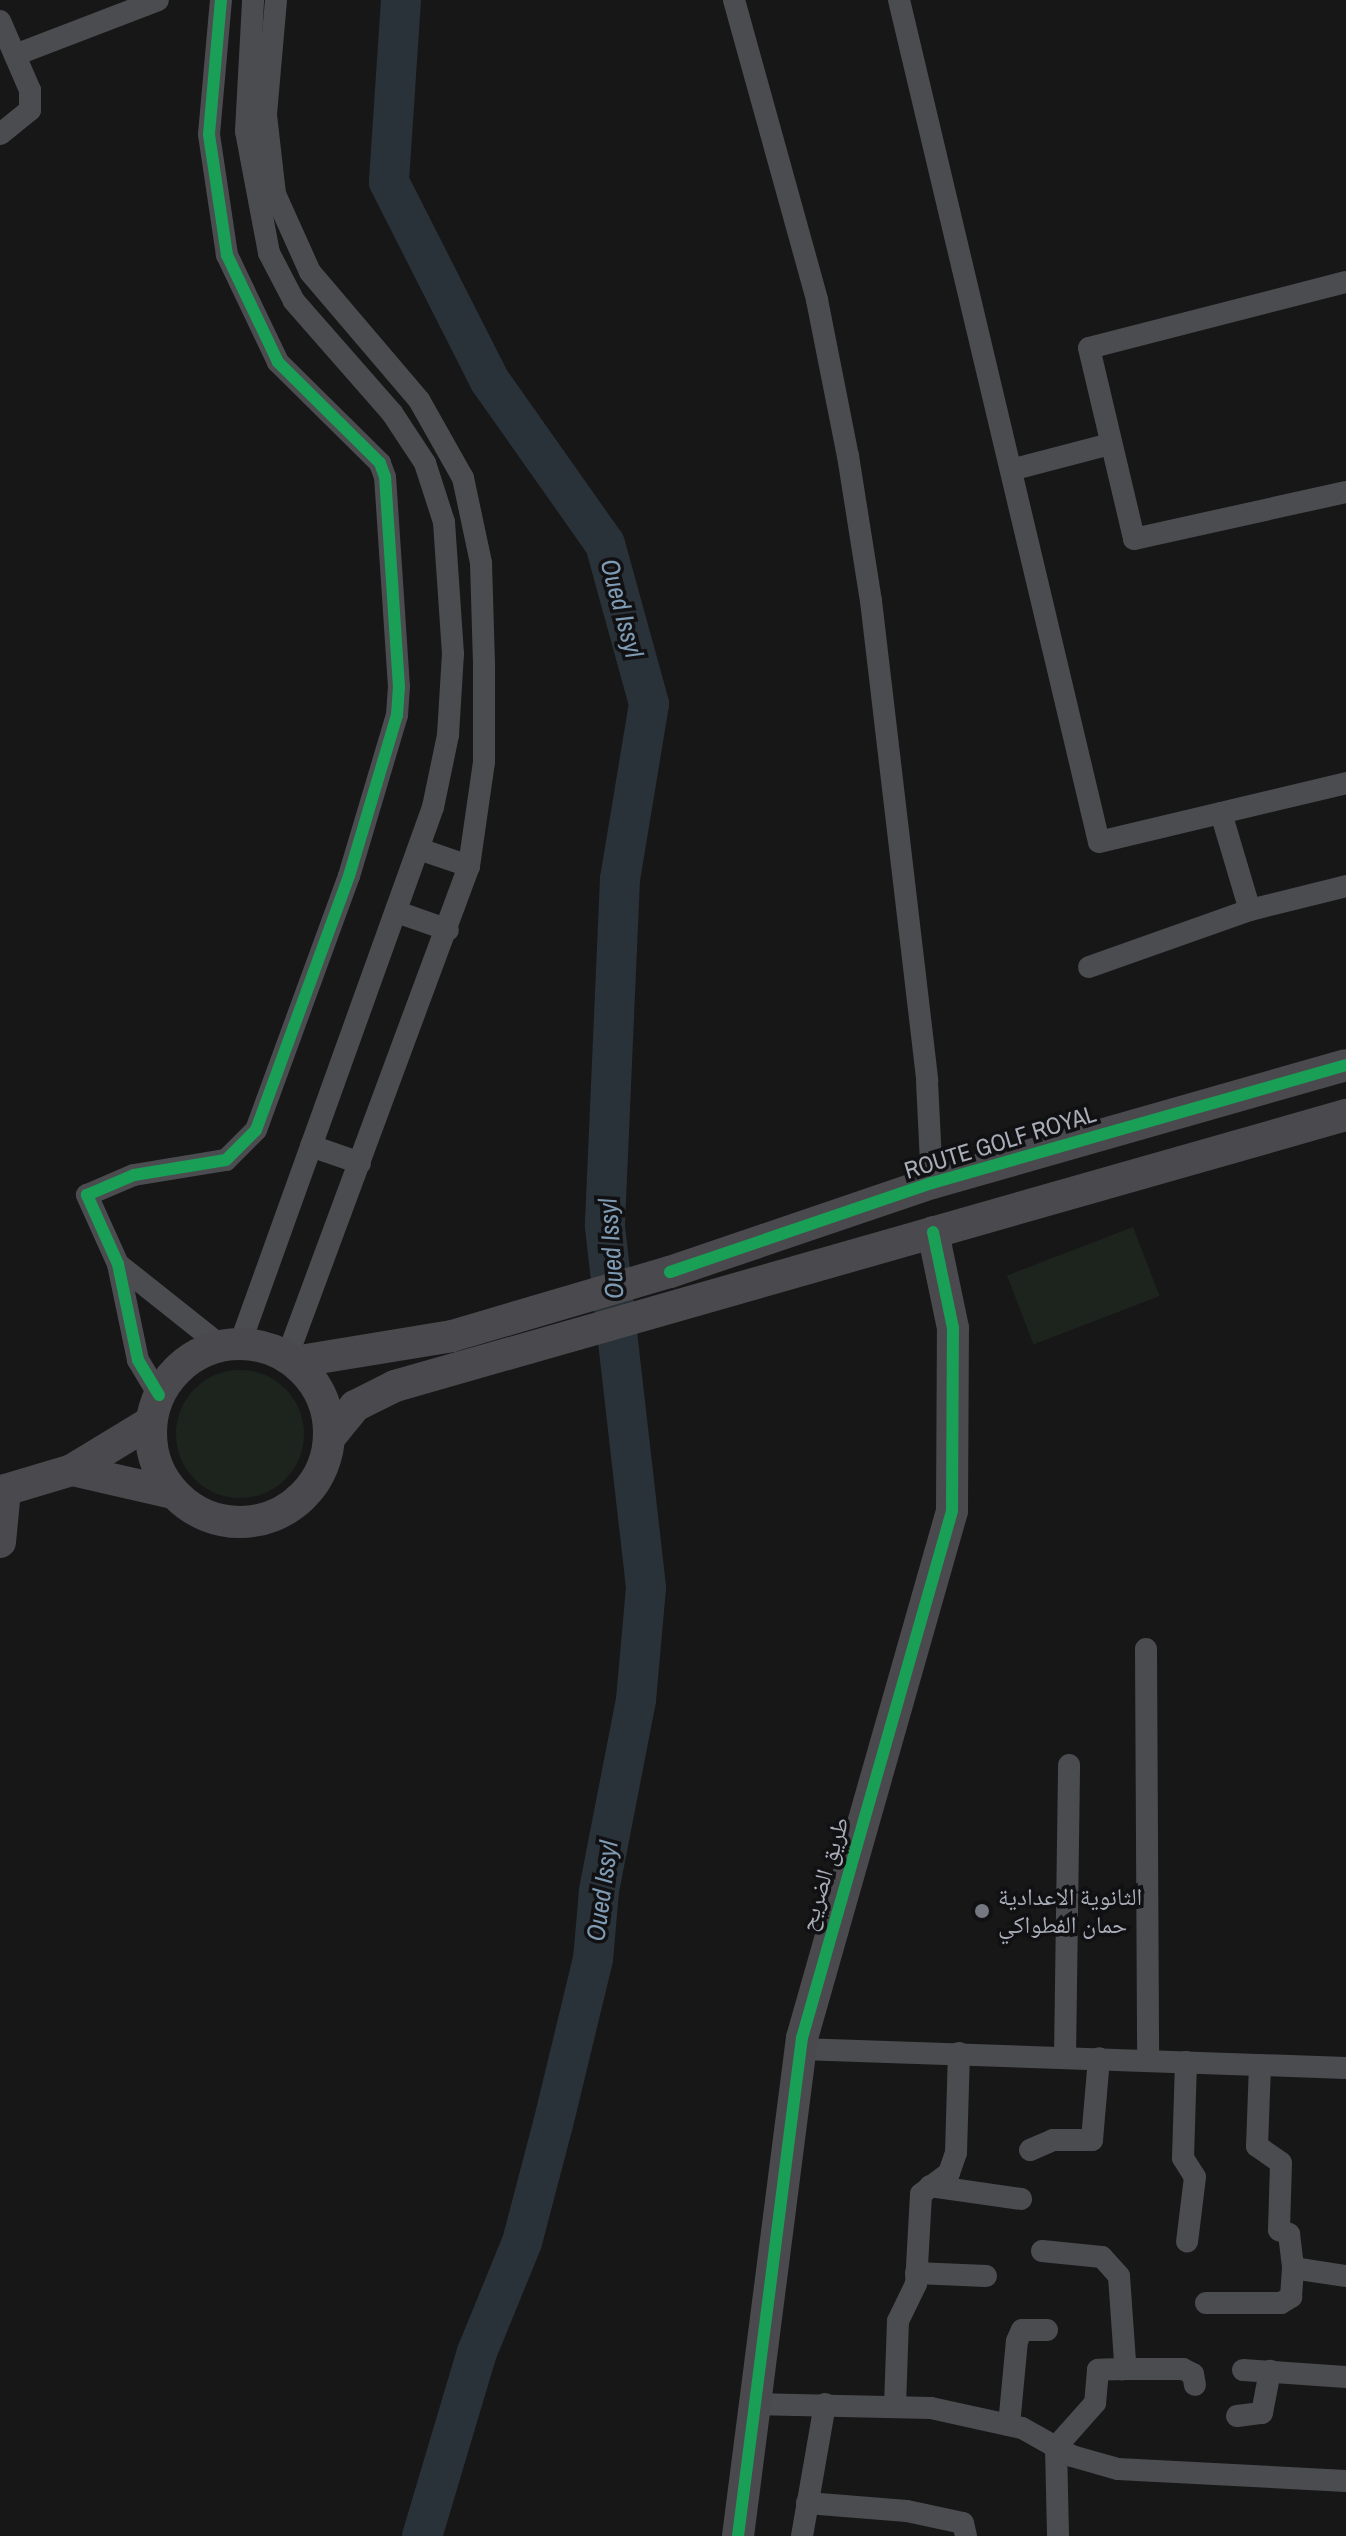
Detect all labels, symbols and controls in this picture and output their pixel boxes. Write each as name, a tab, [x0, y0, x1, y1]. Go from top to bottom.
water label: Oued Issyl	[594, 555, 650, 661]
street label: ROUTE GOLF ROYAL	[901, 1099, 1099, 1185]
water label: Oued Issyl	[592, 1198, 630, 1300]
street label: طريق الضريح	[793, 1813, 855, 1935]
water label: Oued Issyl	[580, 1839, 624, 1943]
place label: الثانوية الاعدادية حمان الفطواكي	[998, 1883, 1142, 1939]
marker: الثانوية الاعدادية حمان الفطواكي	[973, 1902, 991, 1920]

